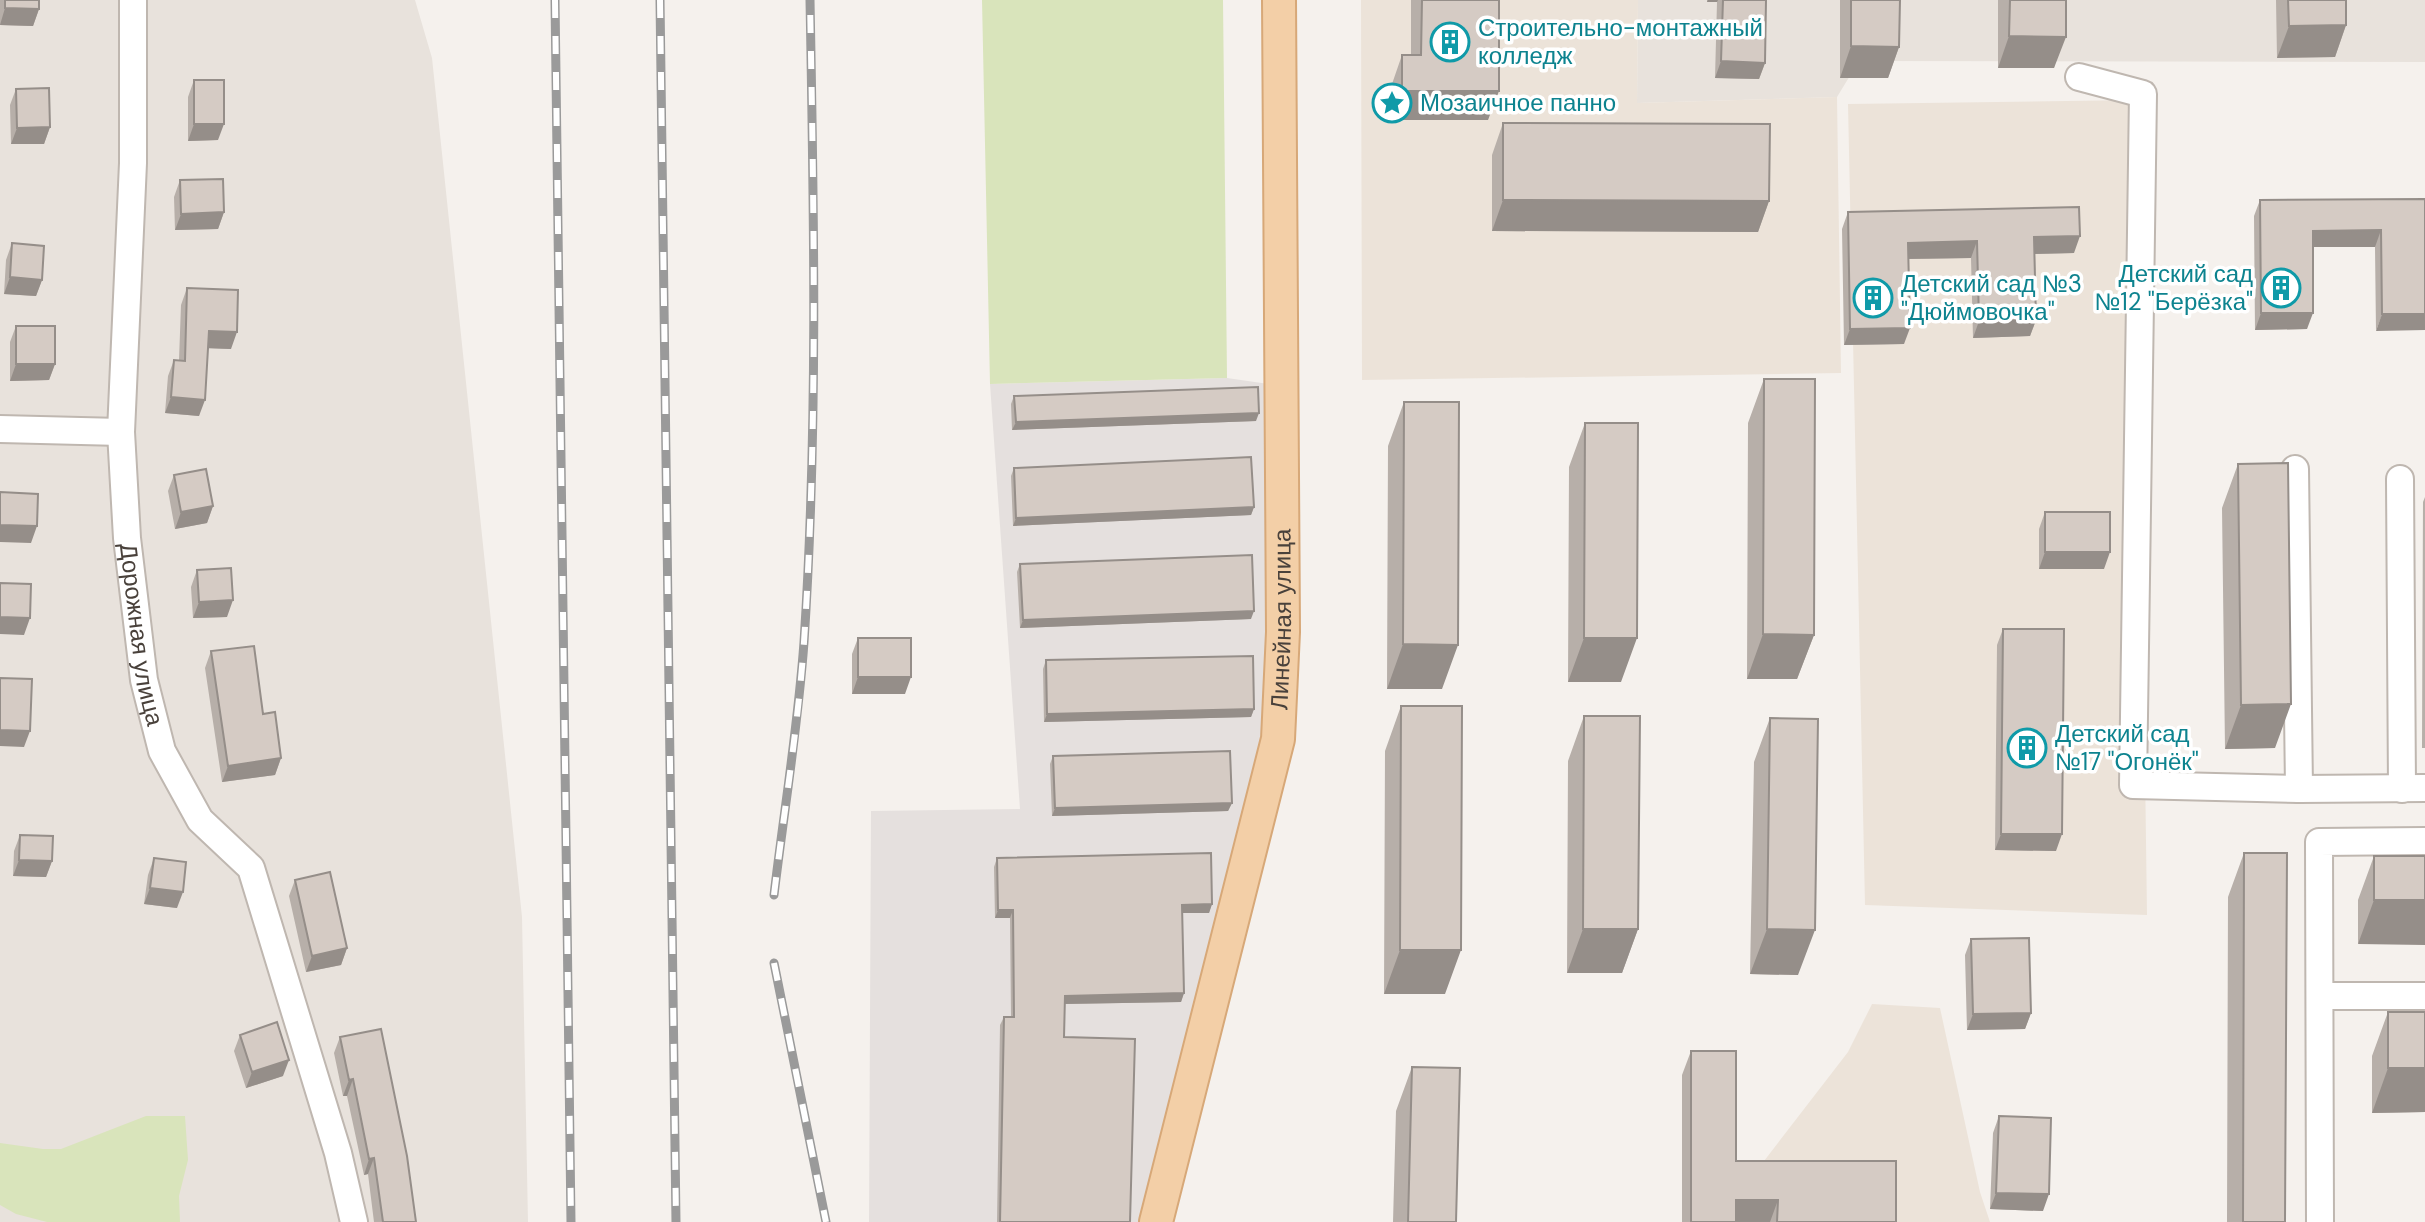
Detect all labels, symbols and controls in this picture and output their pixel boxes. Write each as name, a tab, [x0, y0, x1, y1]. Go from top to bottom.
place label: Строительно-монтажный колледж	[1478, 12, 1763, 71]
building icon: Строительно-монтажный колледж	[1429, 21, 1471, 63]
place icon: Мозаичное панно	[1371, 82, 1413, 124]
place label: Мозаичное панно	[1420, 87, 1616, 118]
place label: Детский сад №12 "Берёзка"	[2094, 258, 2253, 317]
building icon: Детский сад №12 "Берёзка"	[2260, 267, 2302, 309]
place label: Детский сад №3 "Дюймовочка"	[1901, 268, 2082, 327]
building icon: Детский сад №3 "Дюймовочка"	[1852, 277, 1894, 319]
street label: Линейная улица	[1263, 528, 1298, 711]
street label: Дорожная улица	[113, 541, 171, 730]
place label: Детский сад №17 "Огонёк"	[2055, 718, 2199, 777]
building icon: Детский сад №17 "Огонёк"	[2006, 727, 2048, 769]

